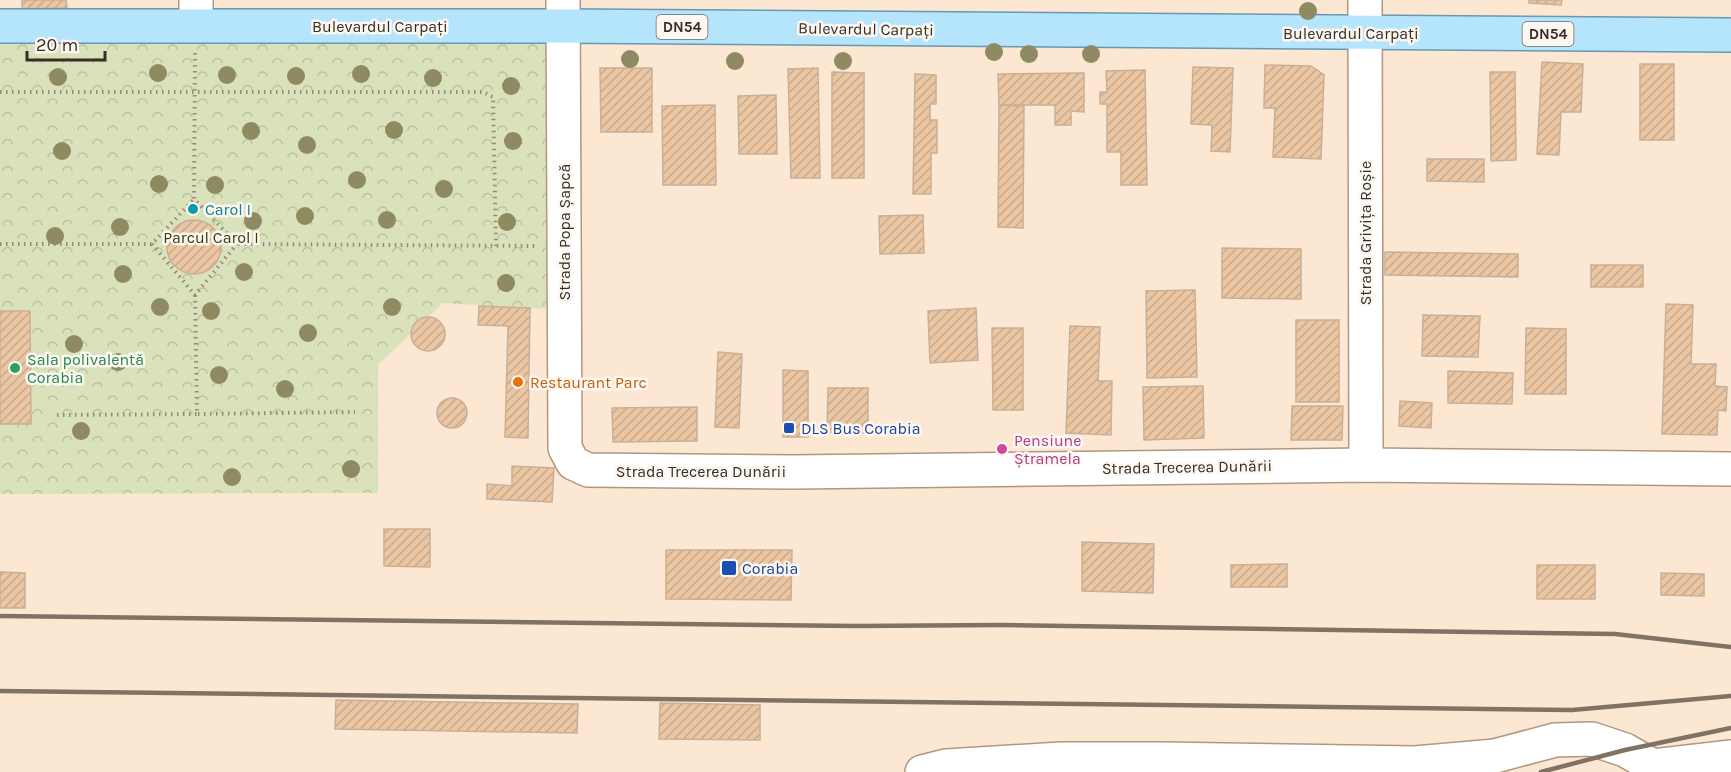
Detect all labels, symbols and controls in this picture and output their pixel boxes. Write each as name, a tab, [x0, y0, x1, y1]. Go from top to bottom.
road number: DN54	[656, 15, 708, 39]
street label: Bulevardul Carpați	[312, 17, 448, 36]
street label: Bulevardul Carpați	[798, 18, 934, 40]
road number: DN54	[1522, 22, 1574, 46]
scale bar	[27, 24, 105, 62]
street label: Bulevardul Carpați	[1283, 24, 1419, 43]
text: 20 m	[36, 34, 78, 56]
street label: Strada Grivița Roșie	[1356, 161, 1375, 305]
street label: Strada Popa Șapcă	[555, 164, 574, 300]
place label: Carol I	[205, 200, 251, 219]
marker: Carol I	[186, 202, 200, 216]
park label: Parcul Carol I	[163, 228, 259, 247]
place label: Sala polivalentă Corabia	[27, 350, 144, 387]
marker: Sala polivalentă Corabia	[8, 361, 22, 375]
place label: Restaurant Parc	[530, 373, 647, 392]
marker: Restaurant Parc	[511, 375, 525, 389]
place label: DLS Bus Corabia	[801, 419, 921, 438]
marker: DLS Bus Corabia	[782, 421, 796, 435]
place label: Pensiune Ștramela	[1014, 431, 1081, 468]
marker: Pensiune Ștramela	[995, 442, 1009, 456]
street label: Strada Trecerea Dunării	[1102, 456, 1272, 478]
street label: Strada Trecerea Dunării	[616, 462, 786, 481]
marker: Corabia	[720, 559, 738, 577]
place label: Corabia	[742, 559, 798, 578]

